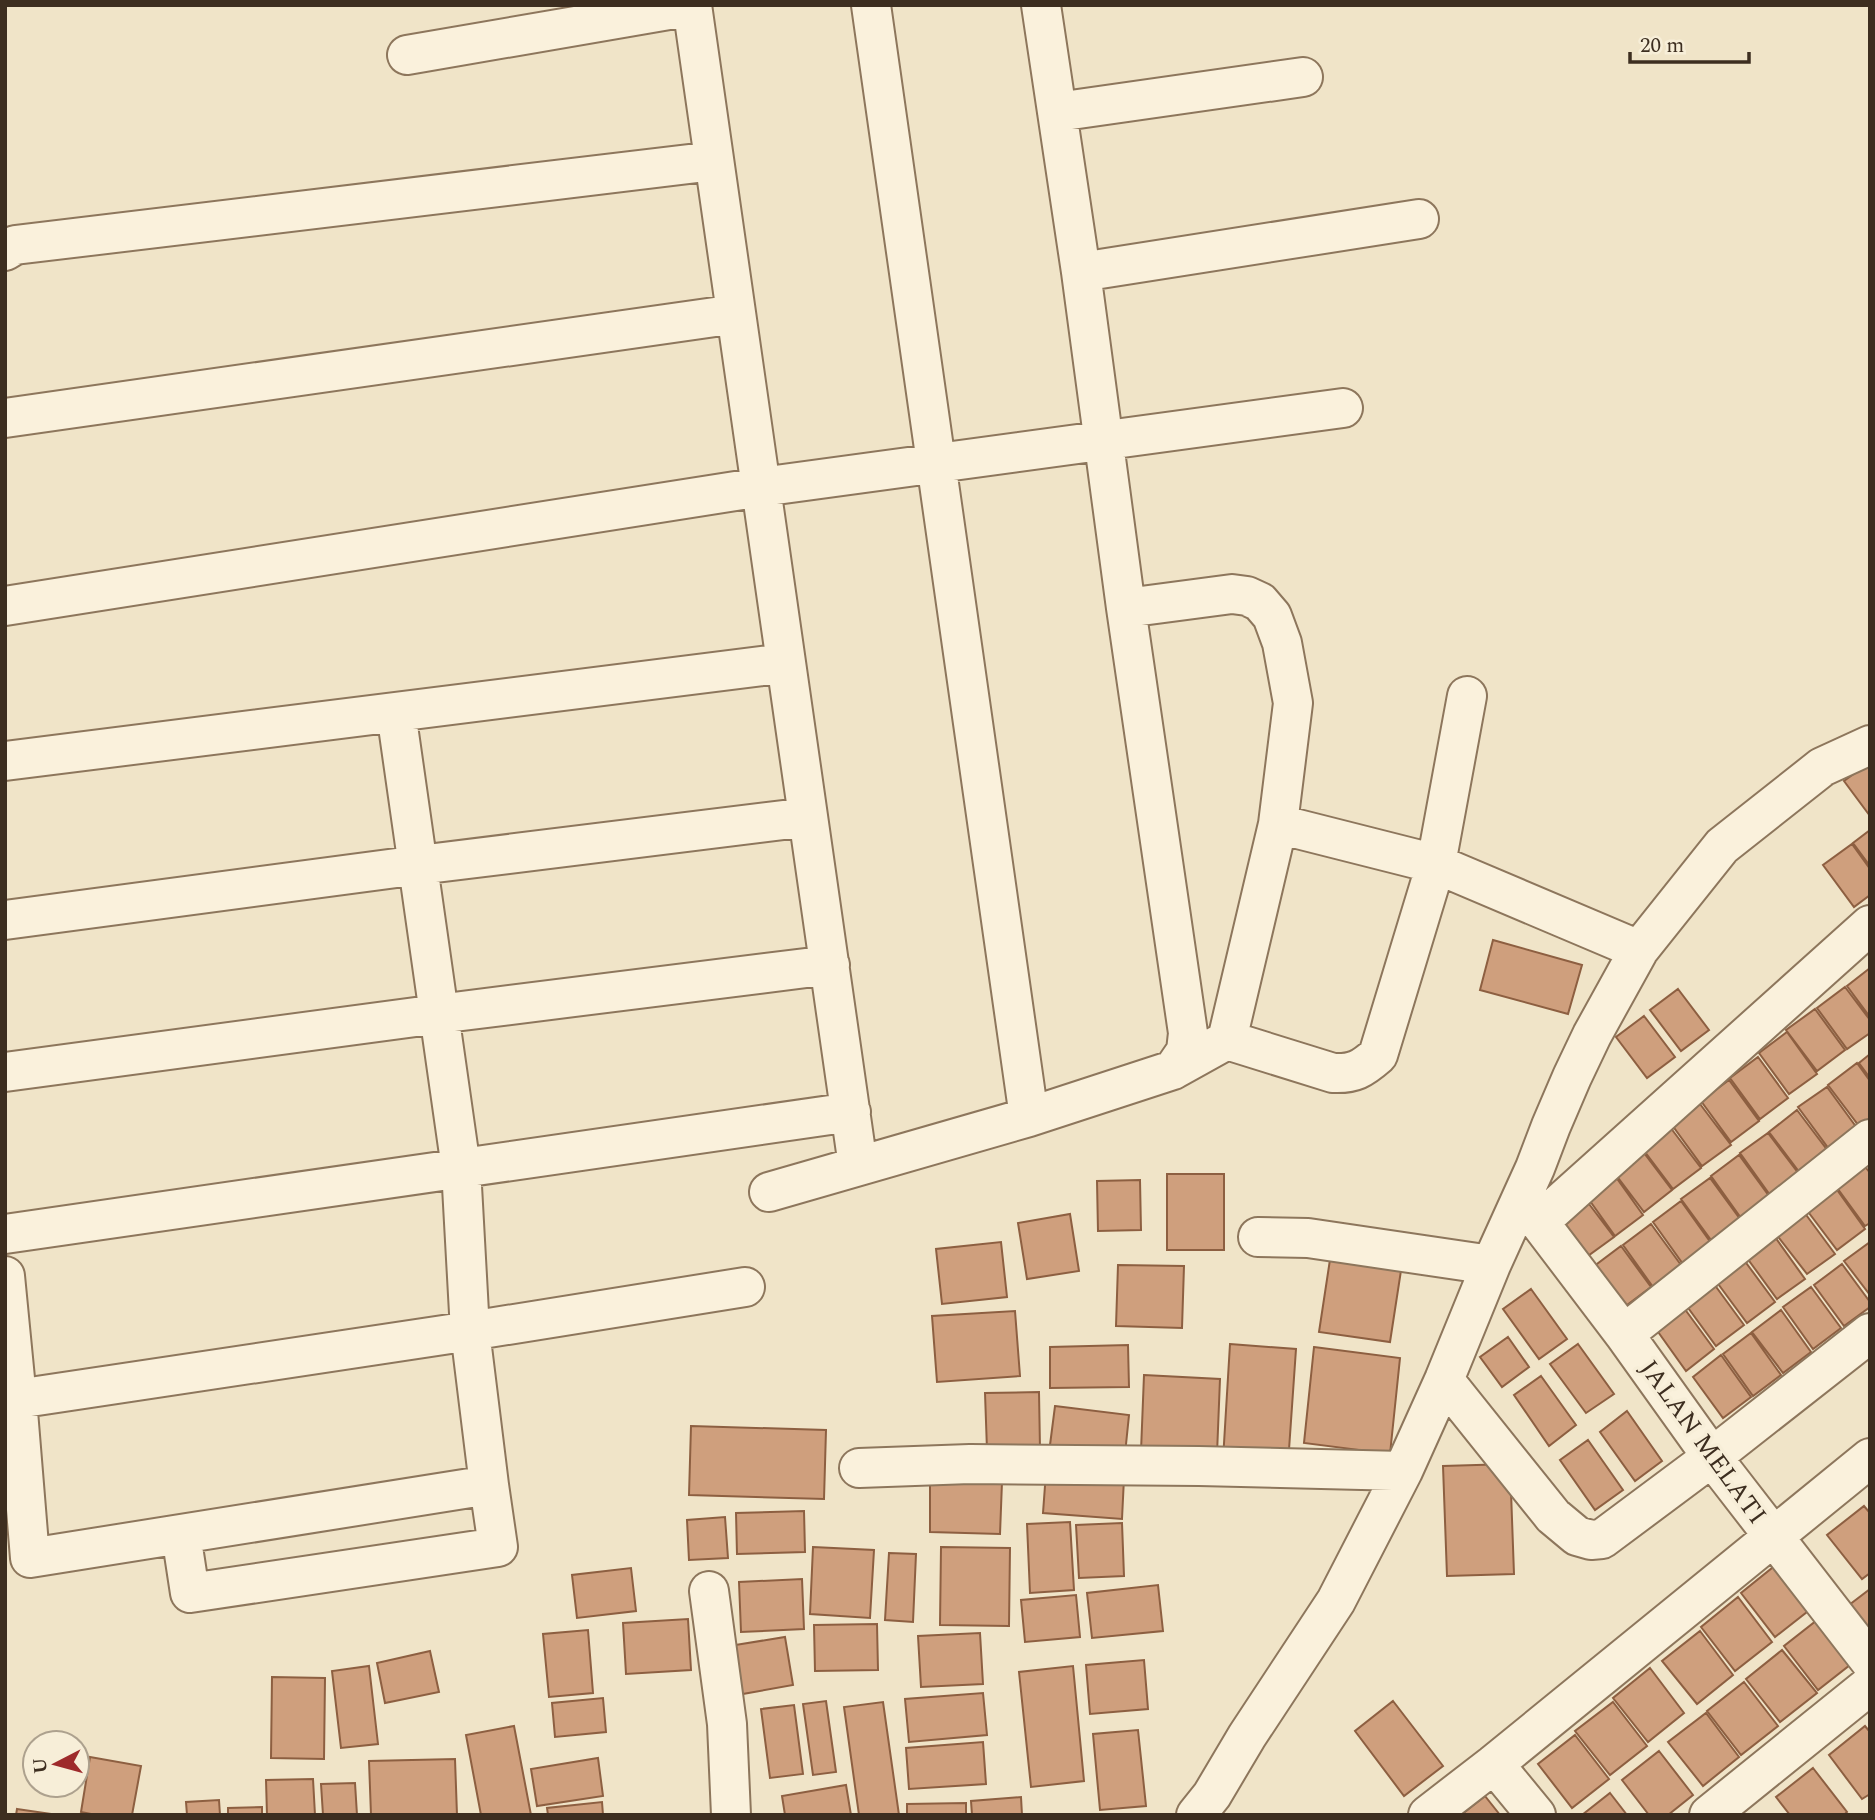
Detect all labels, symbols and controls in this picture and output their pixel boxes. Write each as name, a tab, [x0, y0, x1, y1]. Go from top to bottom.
scale bar	[1630, 21, 1749, 65]
text: 20 m	[1640, 30, 1684, 62]
street label: JALAN MELATI	[1629, 1351, 1777, 1533]
north arrow	[21, 1729, 91, 1799]
text: U	[25, 1756, 56, 1775]

